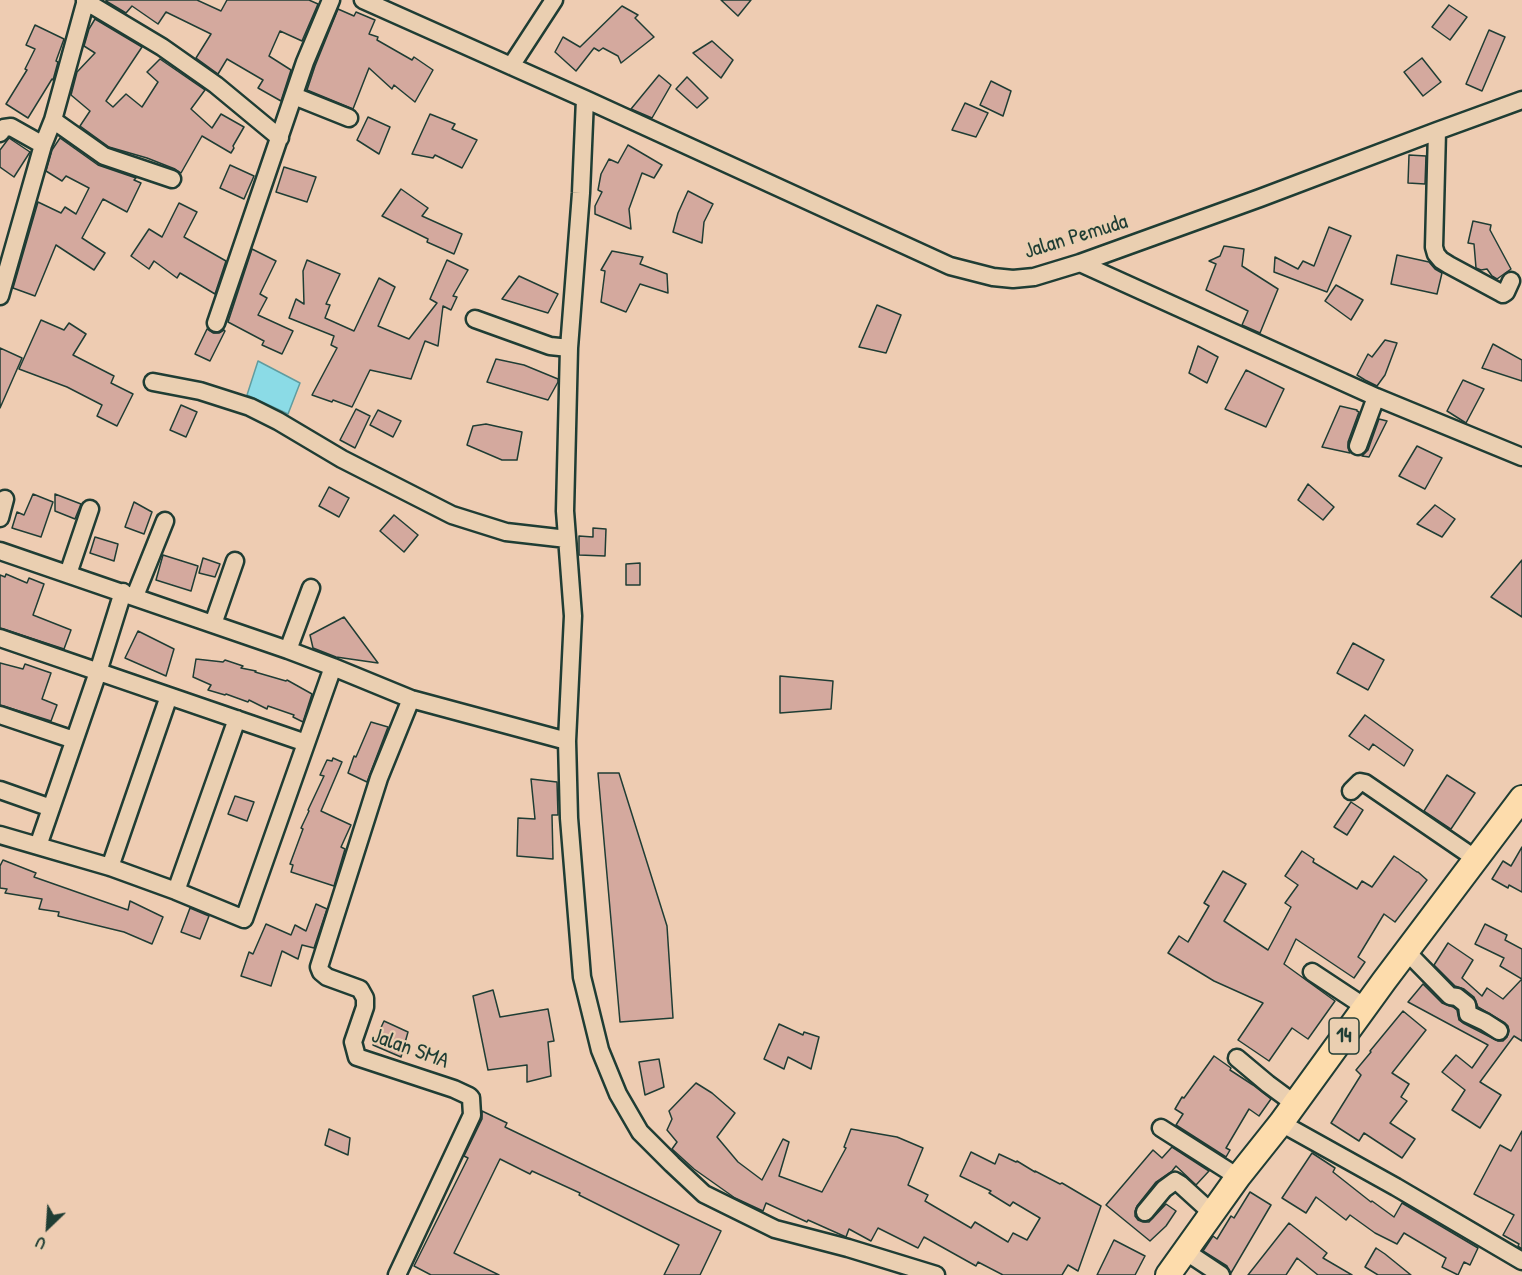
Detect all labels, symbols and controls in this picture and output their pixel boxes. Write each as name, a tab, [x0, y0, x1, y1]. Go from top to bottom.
street label: Jalan Pemuda	[1021, 209, 1131, 265]
road number: 14	[1329, 1018, 1359, 1054]
street label: Jalan SMA	[368, 1023, 452, 1075]
north arrow	[18, 1197, 78, 1257]
text: U	[32, 1231, 49, 1255]

